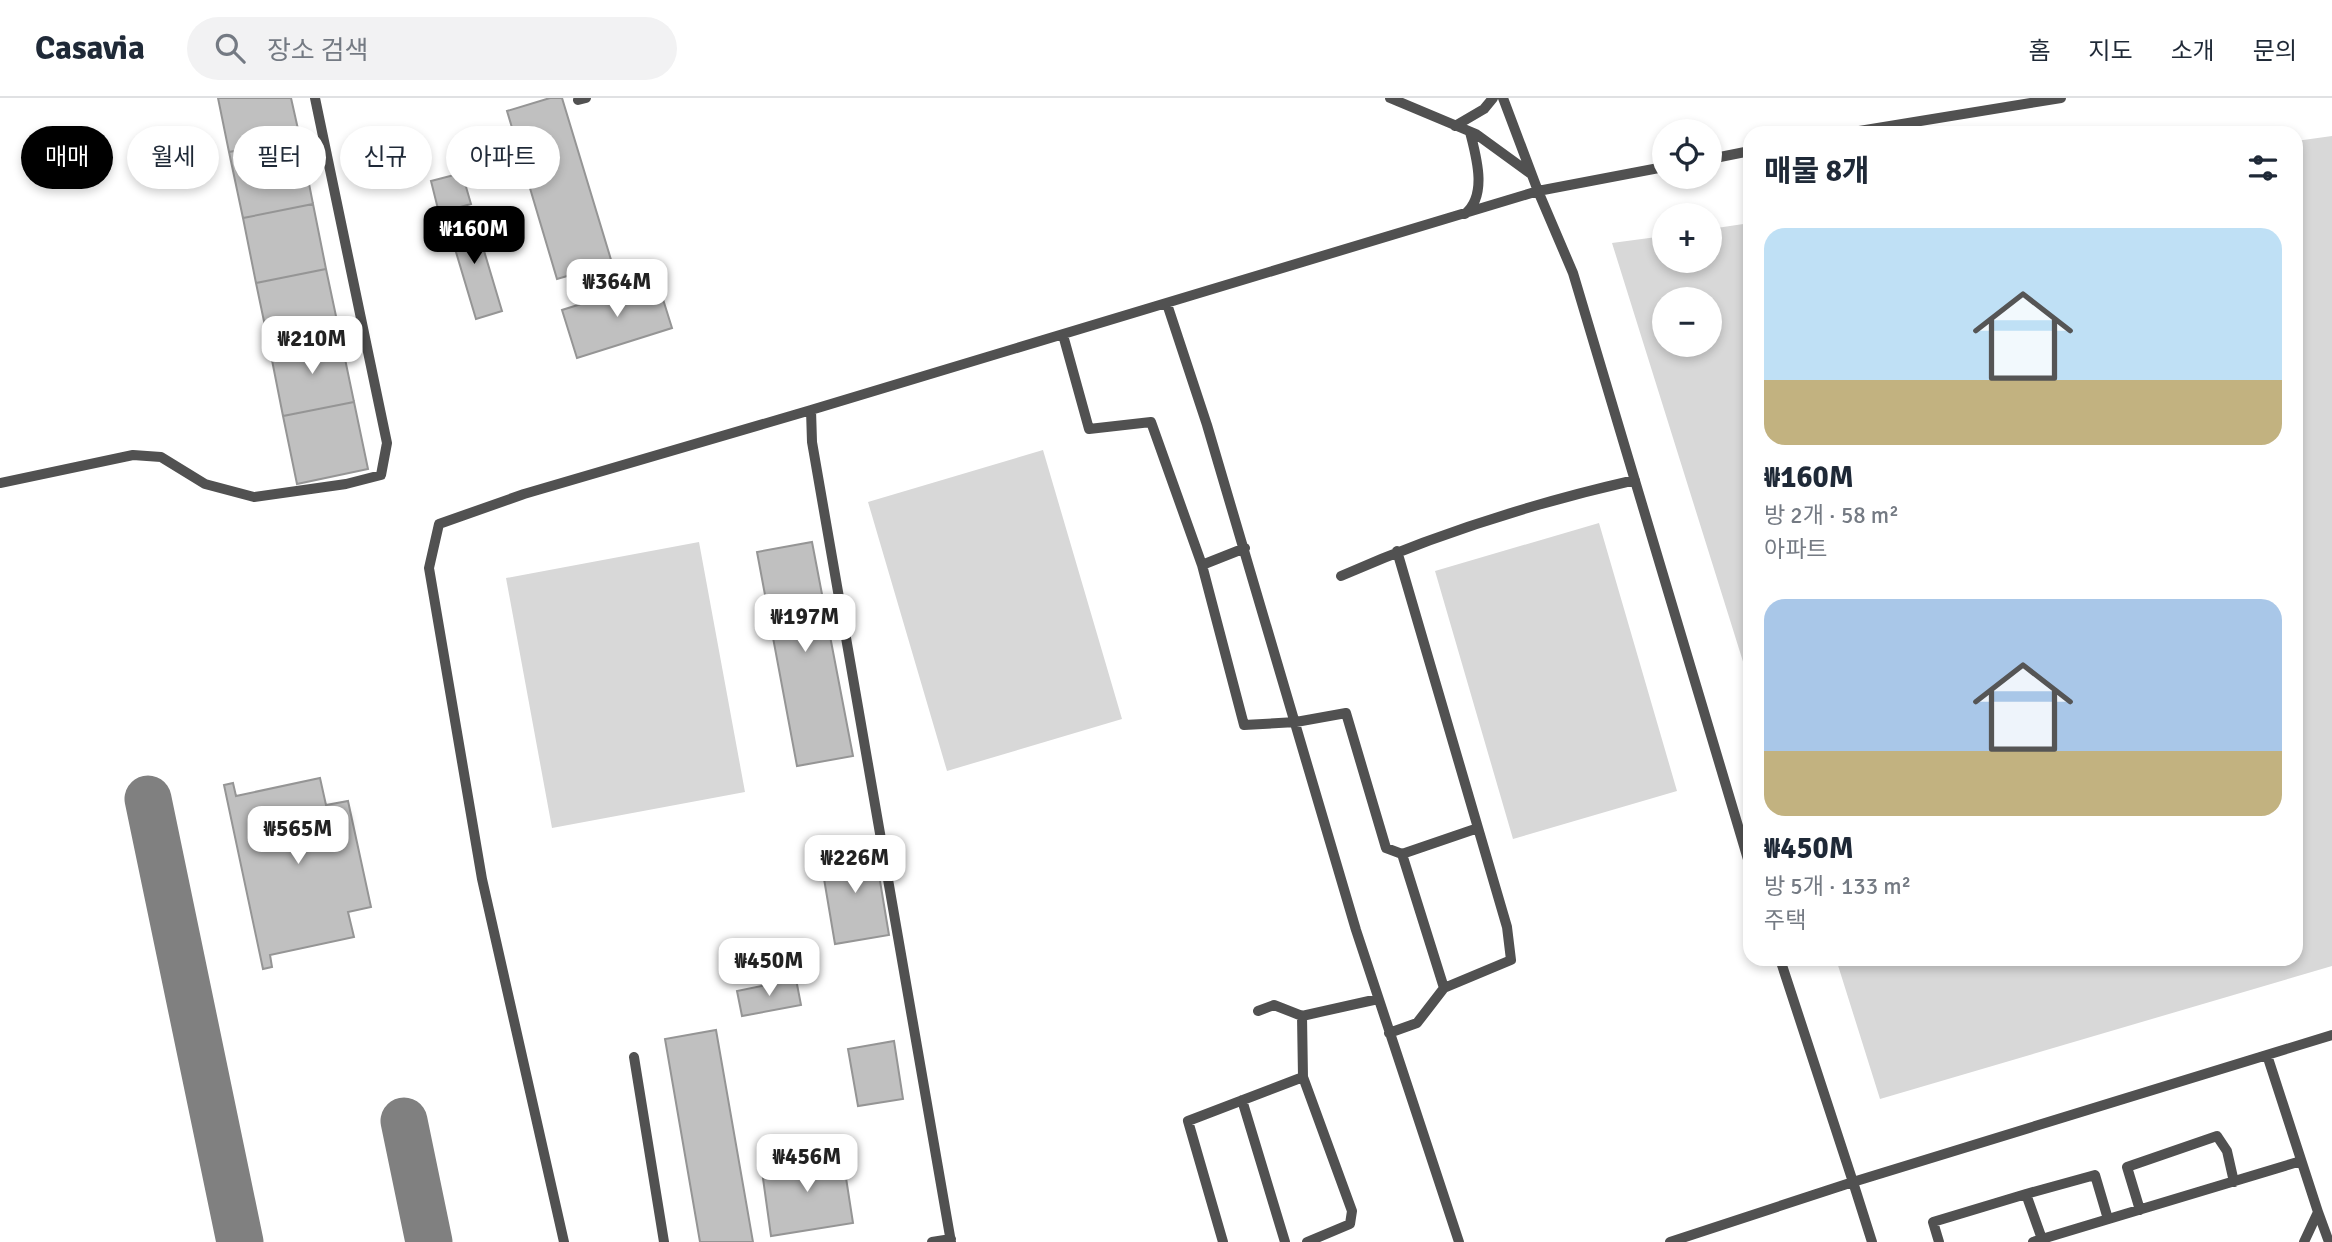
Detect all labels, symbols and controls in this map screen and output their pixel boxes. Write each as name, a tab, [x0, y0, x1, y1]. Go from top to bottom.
search box	[187, 17, 677, 80]
text: Casavia	[35, 28, 145, 69]
icon: search	[211, 29, 249, 67]
text: 장소 검색	[267, 35, 368, 67]
text: 홈	[2028, 36, 2050, 66]
text: 지도	[2088, 36, 2133, 66]
text: 소개	[2171, 36, 2215, 66]
text: 문의	[2253, 36, 2297, 66]
map controls	[1652, 119, 1722, 357]
button: locate	[1652, 119, 1722, 189]
chip: 매매	[21, 126, 113, 189]
chip: 월세	[127, 126, 219, 189]
chip: 필터	[233, 126, 326, 189]
chip: 신규	[340, 126, 432, 189]
chip: 아파트	[446, 126, 560, 189]
icon: filters	[2244, 149, 2282, 187]
text: 매물 8개	[1764, 153, 1870, 190]
button: +	[1652, 203, 1722, 273]
pin: ₩160M	[425, 206, 523, 266]
text: ₩160M	[440, 214, 508, 243]
pin: ₩364M	[568, 260, 666, 319]
text: ₩364M	[583, 267, 651, 296]
icon: home	[1960, 273, 2086, 399]
button: −	[1652, 287, 1722, 357]
pin: ₩210M	[263, 316, 361, 376]
text: ₩210M	[278, 324, 346, 353]
text: ₩160M	[1764, 459, 1854, 496]
text: 방 2개 · 58 m²	[1764, 501, 1899, 530]
text: 아파트	[1764, 535, 1827, 564]
pin: ₩197M	[756, 594, 854, 654]
text: ₩197M	[771, 602, 839, 631]
icon: home	[1960, 644, 2086, 770]
pin: ₩565M	[249, 806, 347, 866]
text: ₩565M	[264, 814, 332, 843]
text: ₩450M	[1764, 830, 1854, 867]
pin: ₩226M	[806, 836, 904, 895]
text: ₩226M	[821, 843, 889, 872]
text: 방 5개 · 133 m²	[1764, 872, 1911, 901]
text: 주택	[1764, 906, 1806, 935]
pin: ₩450M	[720, 939, 818, 998]
text: ₩450M	[735, 946, 803, 975]
pin: ₩456M	[758, 1134, 856, 1194]
text: ₩456M	[773, 1142, 841, 1171]

